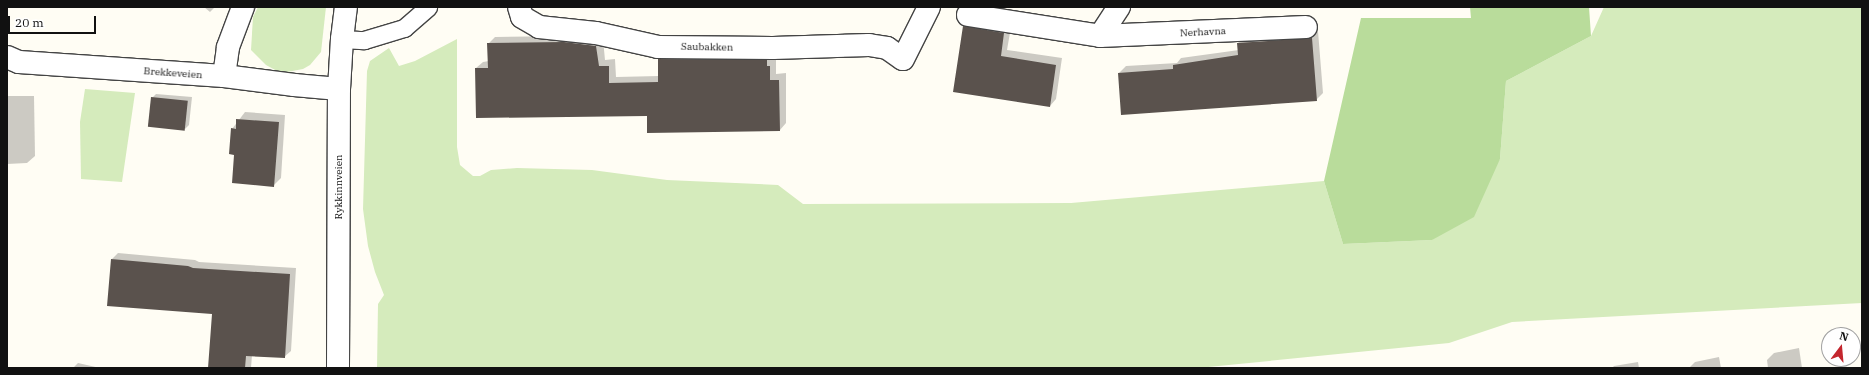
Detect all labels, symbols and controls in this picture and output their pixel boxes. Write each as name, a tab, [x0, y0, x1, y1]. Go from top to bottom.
scale bar	[10, 8, 98, 34]
text: 20 m	[15, 15, 44, 30]
street label: Nerhavna	[1180, 25, 1226, 39]
street label: Saubakken	[681, 41, 733, 53]
street label: Brekkeveien	[143, 65, 203, 81]
street label: Rykkinnveien	[333, 155, 345, 219]
north arrow	[1821, 327, 1861, 367]
text: N	[1838, 328, 1850, 344]

